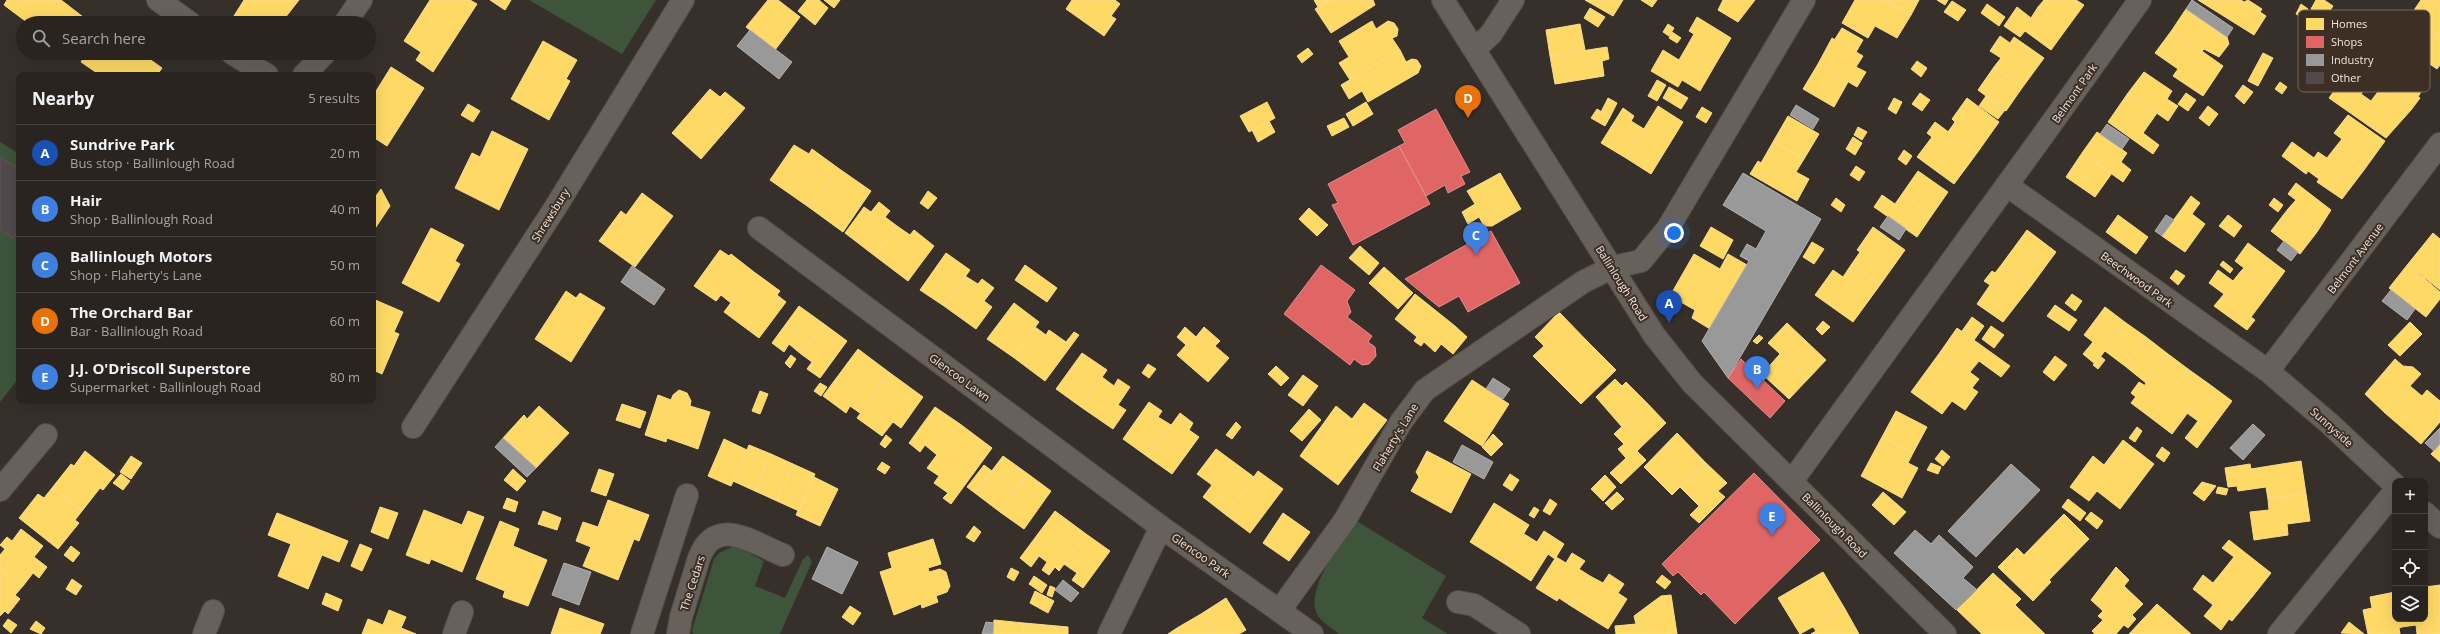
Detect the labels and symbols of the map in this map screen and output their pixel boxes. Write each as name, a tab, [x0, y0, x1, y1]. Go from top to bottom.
legend	[2298, 10, 2430, 92]
text: Homes	[2331, 16, 2367, 31]
text: Shops	[2331, 34, 2362, 49]
text: Industry	[2331, 52, 2374, 67]
street label: Belmont Park	[2048, 60, 2100, 126]
text: Other	[2331, 70, 2361, 85]
pin: D	[1455, 85, 1481, 118]
street label: Shrewsbury	[528, 185, 573, 245]
street label: Belmont Avenue	[2324, 220, 2386, 296]
pin: C	[1463, 222, 1489, 255]
your location	[1664, 223, 1684, 243]
street label: Ballinlough Road	[1593, 242, 1651, 324]
street label: Beechwood Park	[2098, 248, 2176, 310]
pin: A	[1656, 290, 1682, 323]
street label: Glencoo Lawn	[926, 350, 994, 404]
pin: B	[1744, 356, 1770, 389]
street label: Flaherty's Lane	[1369, 400, 1421, 474]
street label: Sunnyside	[2307, 404, 2357, 450]
street label: Ballinlough Road	[1799, 489, 1871, 561]
pin: E	[1759, 503, 1785, 536]
street label: Glencoo Park	[1169, 529, 1233, 581]
street label: The Cedars	[676, 553, 708, 613]

